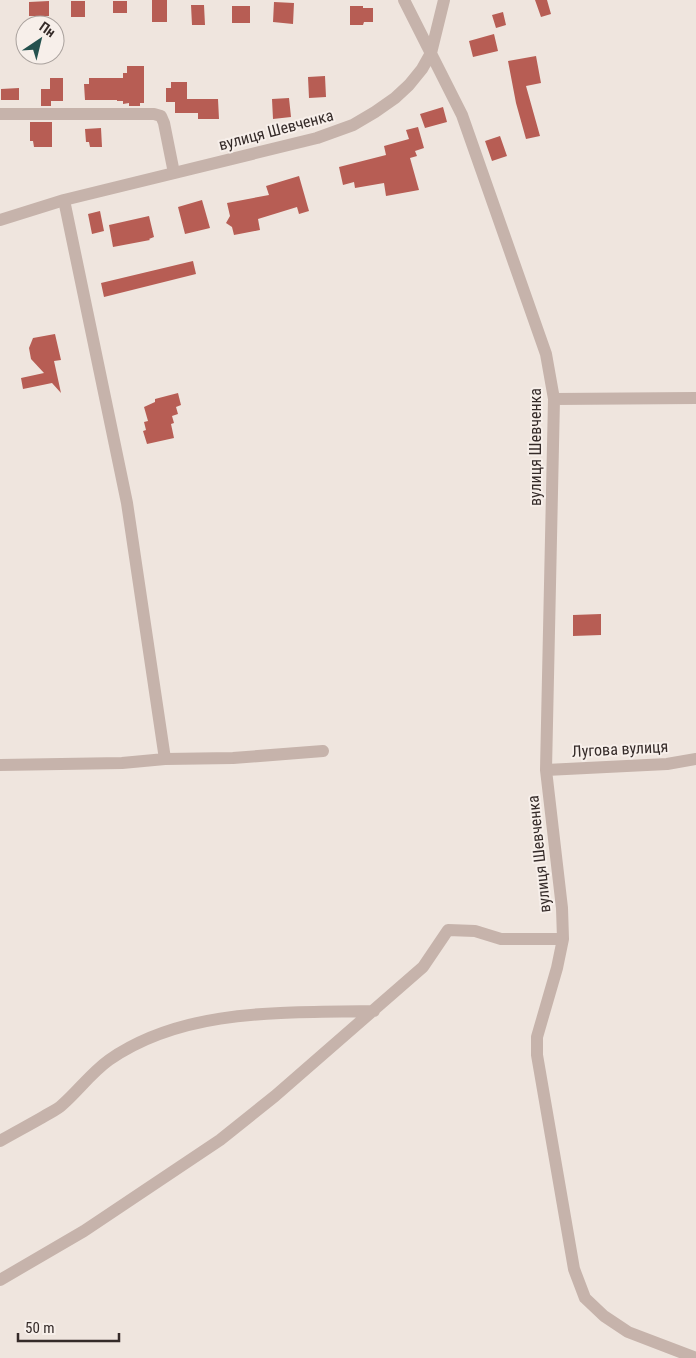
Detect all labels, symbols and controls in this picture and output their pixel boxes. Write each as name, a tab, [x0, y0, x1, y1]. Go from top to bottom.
north arrow	[15, 15, 65, 65]
text: Пн	[36, 18, 58, 40]
street label: вулиця Шевченка	[217, 106, 335, 154]
street label: вулиця Шевченка	[526, 388, 545, 506]
street label: Лугова вулиця	[571, 737, 669, 761]
street label: вулиця Шевченка	[523, 794, 555, 914]
scale bar	[18, 1310, 119, 1342]
text: 50 m	[25, 1319, 55, 1337]

